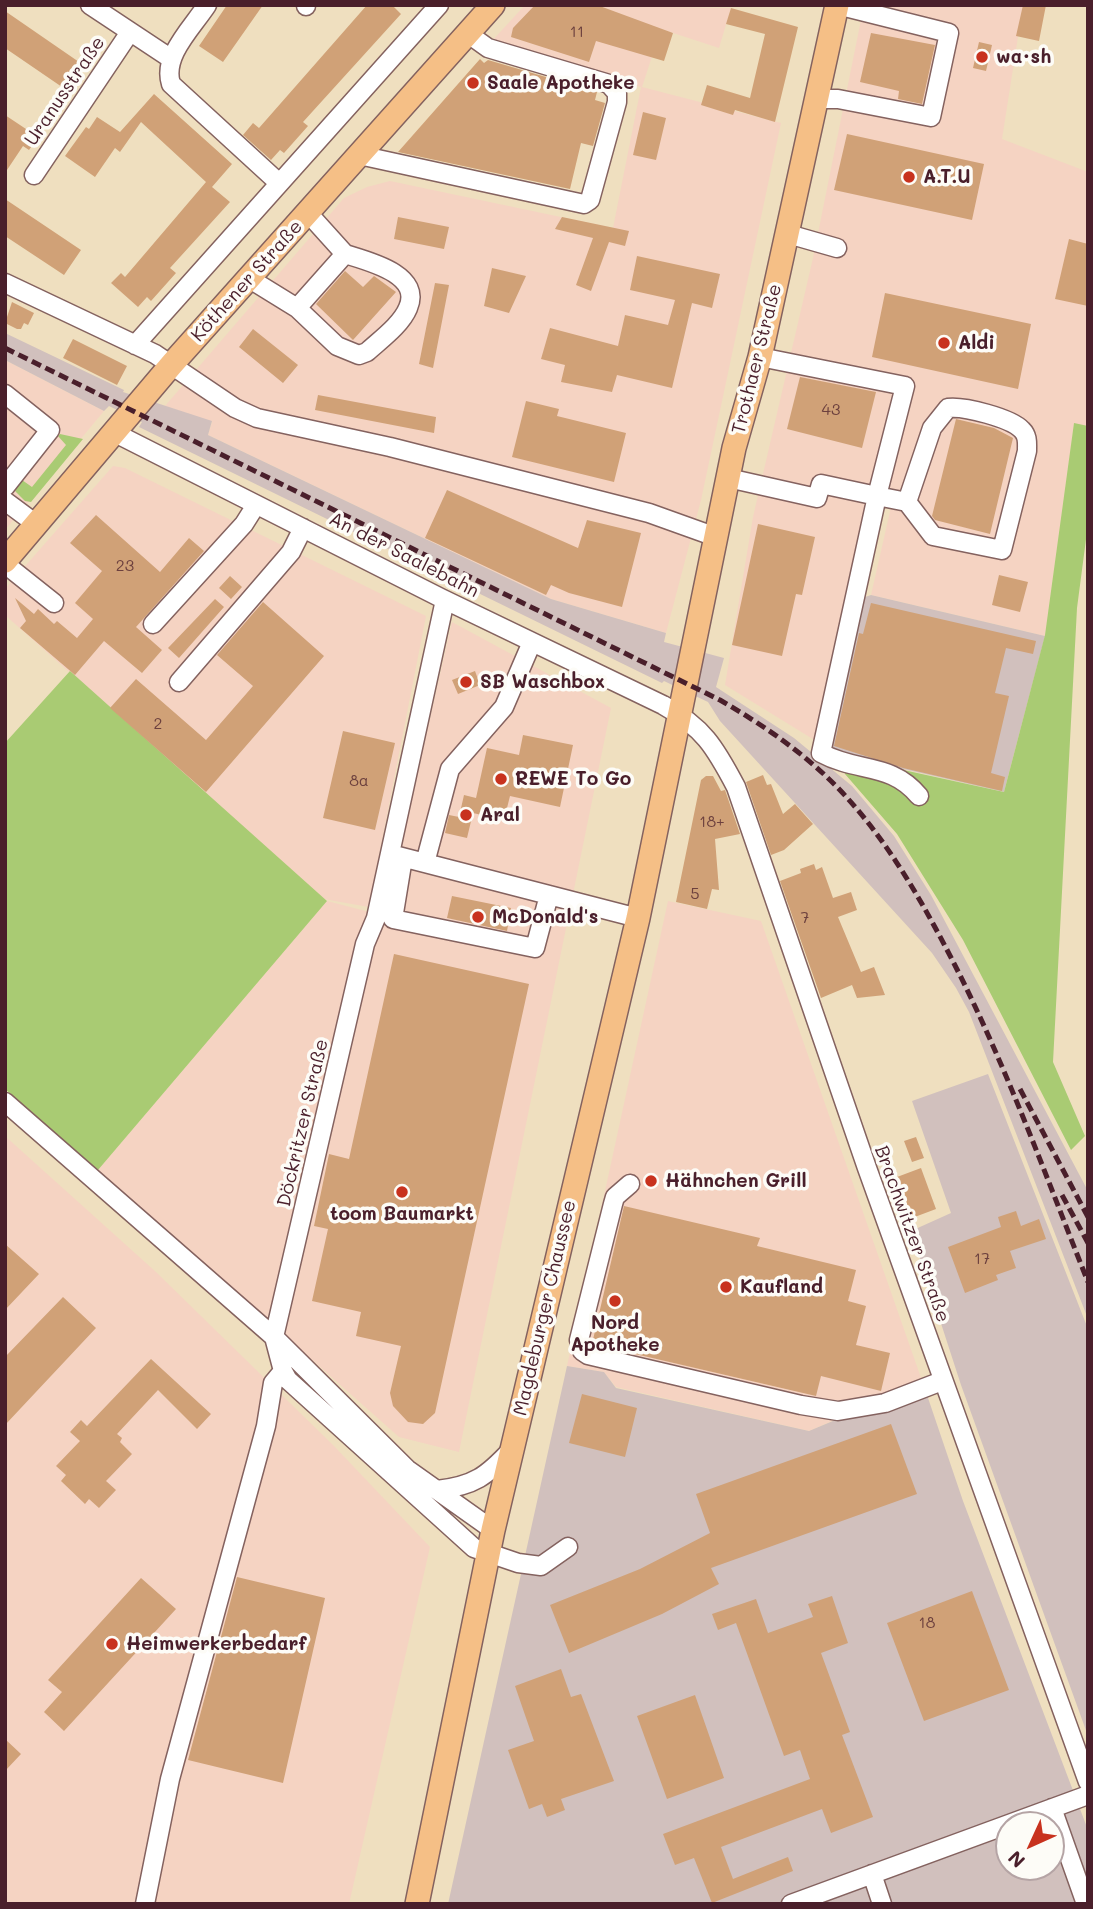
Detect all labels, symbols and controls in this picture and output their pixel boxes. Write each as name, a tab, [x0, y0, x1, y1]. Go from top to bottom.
house number: 11	[570, 22, 584, 42]
street label: Uranusstraße	[20, 32, 110, 150]
place label: wa·sh	[996, 46, 1051, 68]
marker: wa·sh	[974, 49, 990, 65]
place label: Saale Apotheke	[487, 72, 635, 94]
marker: Saale Apotheke	[465, 75, 481, 91]
place label: A.T.U	[923, 166, 971, 188]
marker: A.T.U	[901, 169, 917, 185]
street label: Köthener Straße	[186, 215, 308, 347]
street label: Trothaer Straße	[727, 282, 787, 436]
place label: Aldi	[958, 332, 995, 354]
marker: Aldi	[936, 335, 952, 351]
house number: 43	[822, 400, 840, 420]
street label: An der Saalebahn	[325, 507, 483, 603]
house number: 23	[116, 556, 134, 576]
place label: SB Waschbox	[480, 671, 605, 693]
marker: SB Waschbox	[458, 674, 474, 690]
house number: 2	[154, 714, 162, 734]
place label: REWE To Go	[515, 768, 631, 790]
house number: 8a	[349, 771, 369, 791]
marker: REWE To Go	[493, 771, 509, 787]
place label: Aral	[480, 804, 520, 826]
marker: Aral	[458, 807, 474, 823]
house number: 18+	[699, 812, 725, 832]
house number: 5	[690, 884, 700, 904]
place label: McDonald's	[492, 906, 598, 928]
house number: 7	[801, 908, 809, 928]
marker: McDonald's	[470, 909, 486, 925]
street label: Döckritzer Straße	[273, 1037, 333, 1209]
street label: Brachwitzer Straße	[869, 1143, 955, 1325]
place label: Hähnchen Grill	[665, 1170, 807, 1192]
marker: Hähnchen Grill	[643, 1173, 659, 1189]
marker: toom Baumarkt	[394, 1184, 410, 1200]
street label: Magdeburger Chaussee	[509, 1198, 581, 1418]
place label: toom Baumarkt	[330, 1203, 474, 1225]
house number: 17	[974, 1249, 990, 1269]
place label: Kaufland	[740, 1276, 823, 1298]
marker: Kaufland	[718, 1279, 734, 1295]
marker: Nord Apotheke	[607, 1293, 623, 1309]
place label: Nord Apotheke	[570, 1312, 660, 1356]
house number: 18	[919, 1613, 935, 1633]
place label: Heimwerkerbedarf	[126, 1633, 307, 1655]
marker: Heimwerkerbedarf	[104, 1636, 120, 1652]
north arrow	[995, 1811, 1065, 1881]
text: N	[1002, 1846, 1030, 1874]

